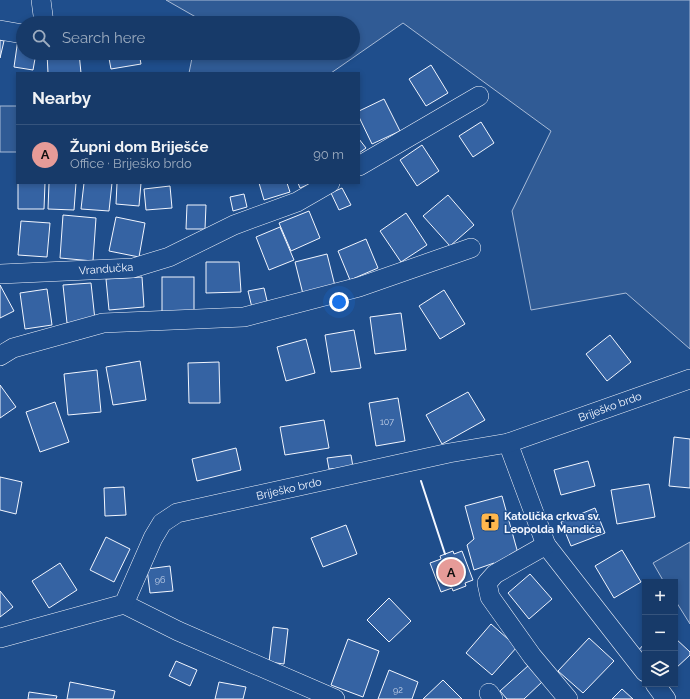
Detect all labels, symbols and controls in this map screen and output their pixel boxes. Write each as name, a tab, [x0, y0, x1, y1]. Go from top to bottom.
search box	[16, 16, 360, 60]
icon: search	[30, 27, 52, 49]
text: Search here	[62, 29, 145, 47]
text: Nearby	[32, 88, 91, 108]
text: Župni dom Briješće	[70, 138, 208, 156]
text: A	[41, 147, 49, 162]
text: 90 m	[313, 147, 344, 162]
text: Office · Briješko brdo	[70, 156, 192, 171]
street label: Vrandučka	[78, 261, 134, 277]
your location	[329, 292, 349, 312]
street label: Briješko brdo	[576, 389, 644, 424]
house number: 107	[380, 417, 394, 427]
street label: Briješko brdo	[255, 475, 323, 503]
place label: Katolička crkva sv. Leopolda Mandića	[504, 510, 602, 536]
church icon: Katolička crkva sv. Leopolda Mandića	[479, 511, 501, 533]
pin: A	[438, 557, 464, 587]
house number: 96	[155, 575, 166, 585]
map controls	[642, 579, 678, 687]
button: +	[642, 579, 678, 615]
button: −	[642, 615, 678, 651]
button: layers	[642, 651, 678, 687]
house number: 92	[393, 685, 403, 695]

